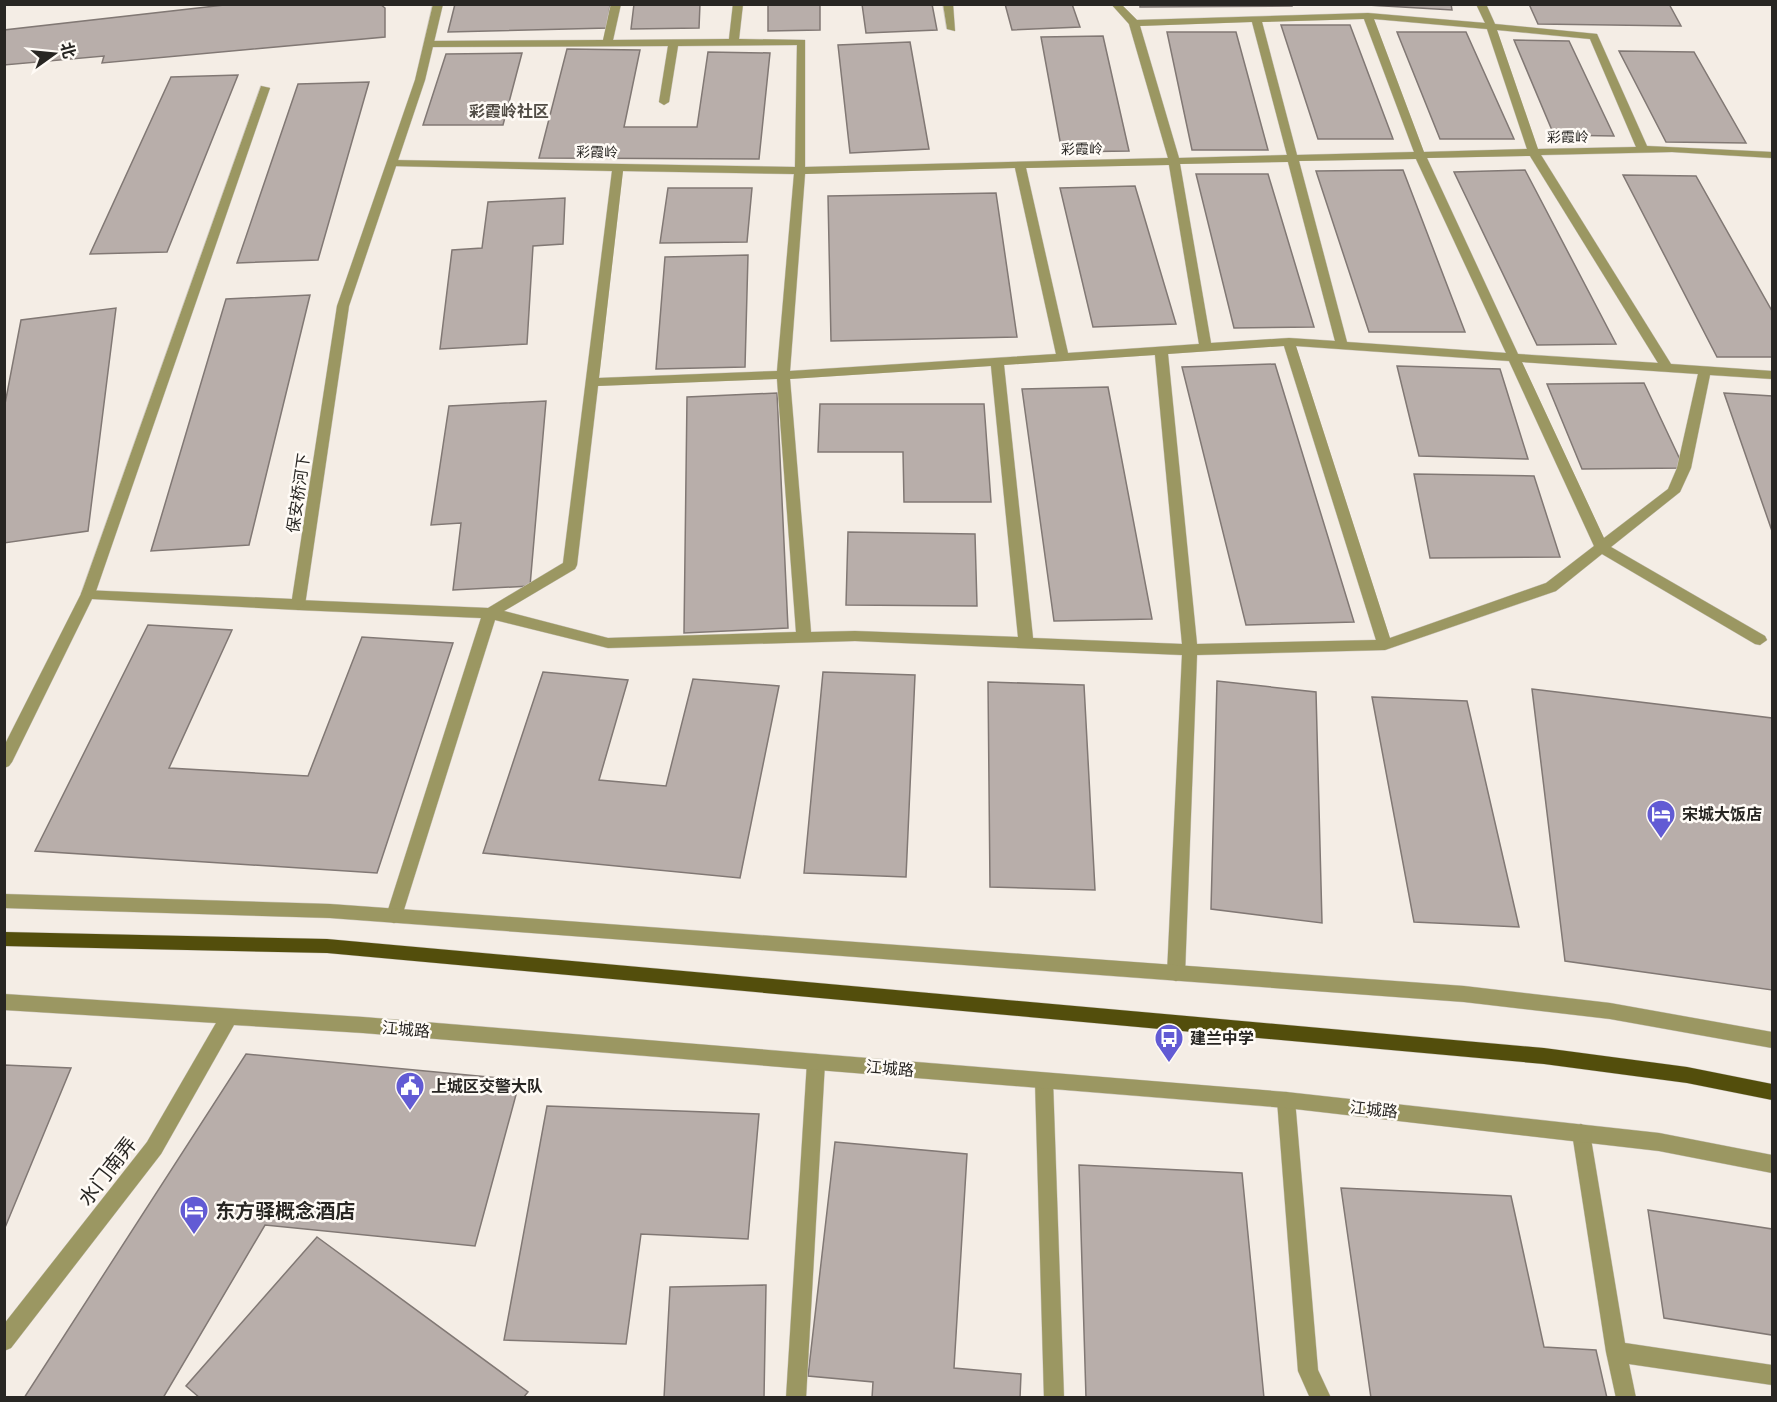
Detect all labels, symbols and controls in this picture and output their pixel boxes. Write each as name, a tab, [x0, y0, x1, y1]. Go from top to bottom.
north arrow	[24, 24, 84, 84]
text: 北	[58, 40, 79, 60]
district label: 彩霞岭社区	[469, 102, 549, 120]
street label: 彩霞岭	[1547, 129, 1589, 145]
street label: 彩霞岭	[1061, 141, 1103, 157]
street label: 彩霞岭	[576, 144, 618, 160]
street label: 保安桥河下	[284, 452, 312, 534]
hotel icon: 宋城大饭店	[1645, 798, 1677, 840]
place label: 宋城大饭店	[1682, 805, 1762, 823]
street label: 江城路	[381, 1018, 431, 1040]
bus stop icon: 建兰中学	[1153, 1022, 1185, 1064]
place label: 建兰中学	[1190, 1029, 1254, 1047]
street label: 江城路	[865, 1057, 915, 1079]
public building icon: 上城区交警大队	[394, 1070, 426, 1112]
place label: 上城区交警大队	[431, 1077, 543, 1095]
street label: 江城路	[1349, 1098, 1399, 1120]
street label: 水门南弄	[73, 1132, 141, 1210]
hotel icon: 东方驿概念酒店	[178, 1194, 210, 1236]
place label: 东方驿概念酒店	[215, 1199, 355, 1222]

